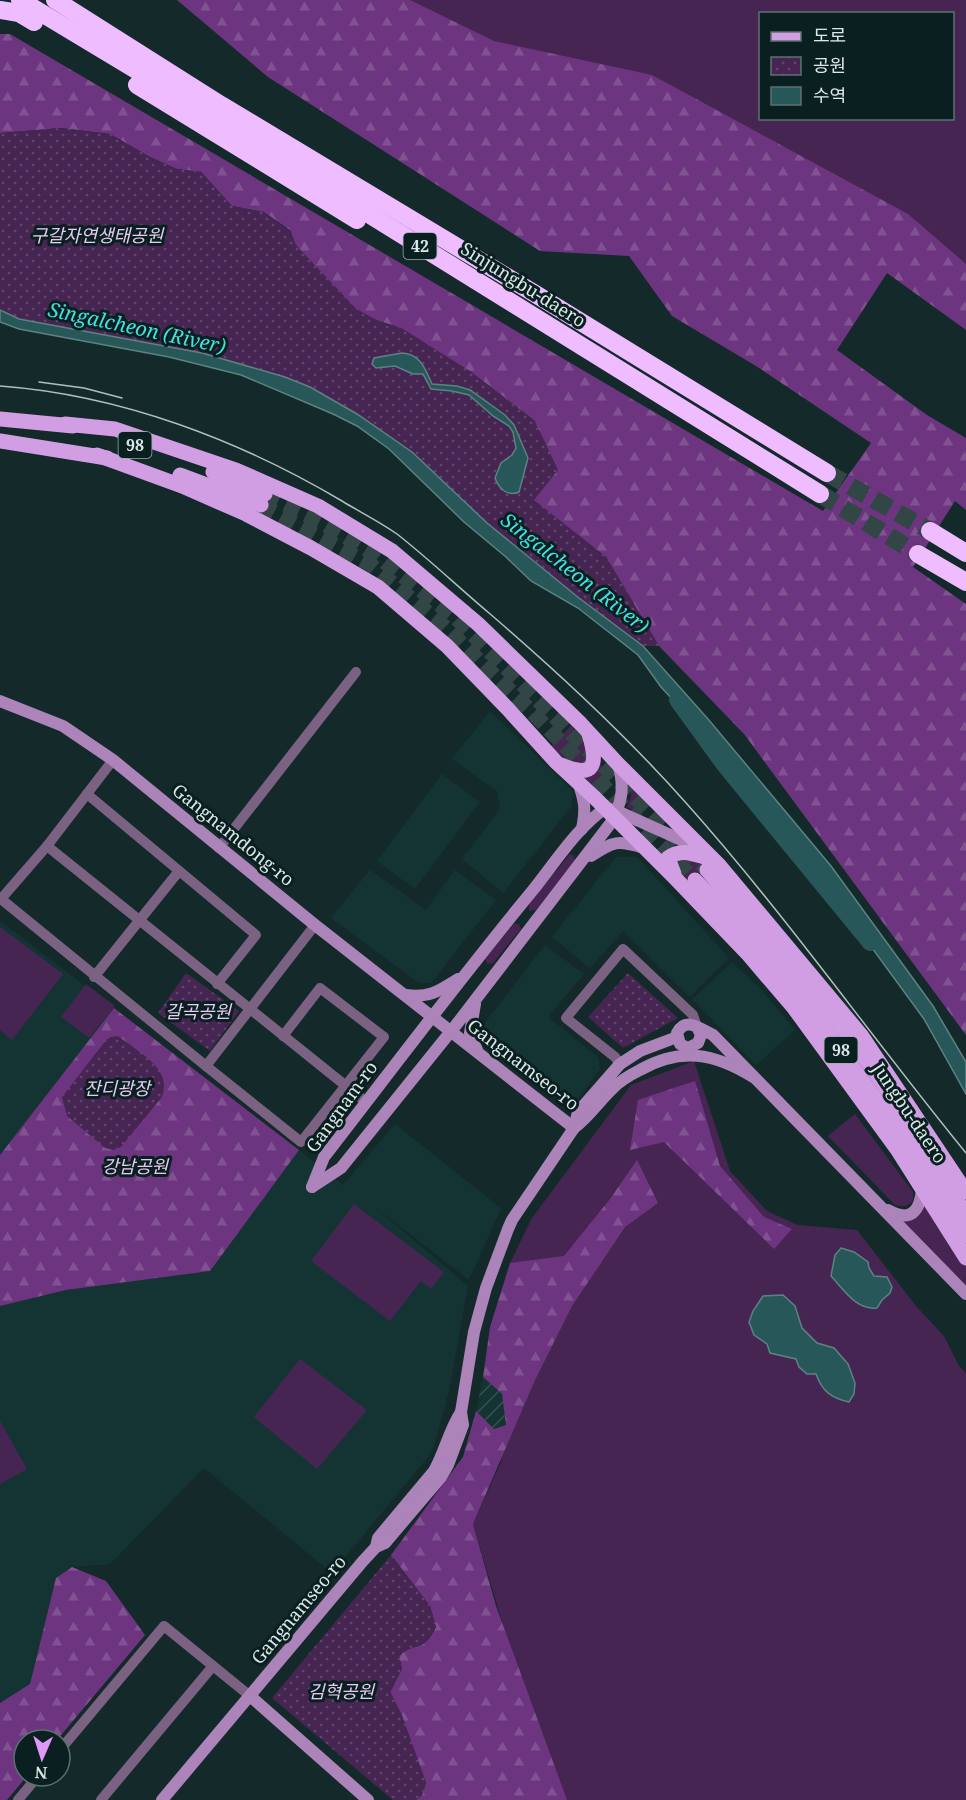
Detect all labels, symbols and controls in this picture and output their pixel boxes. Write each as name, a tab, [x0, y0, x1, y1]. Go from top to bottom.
legend	[759, 12, 954, 120]
text: 도로	[813, 23, 846, 47]
text: 공원	[813, 53, 846, 77]
text: 수역	[813, 83, 846, 107]
park label: 구갈자연생태공원	[31, 223, 165, 247]
road number: 42	[404, 233, 436, 259]
street label: Sinjungbu-daero	[457, 236, 591, 332]
water label: Singalcheon (River)	[46, 295, 229, 360]
road number: 98	[118, 432, 152, 458]
water label: Singalcheon (River)	[496, 506, 655, 639]
street label: Gangnamdong-ro	[168, 778, 300, 891]
park label: 갈곡공원	[165, 999, 233, 1023]
street label: Gangnamseo-ro	[463, 1013, 584, 1115]
road number: 98	[824, 1037, 858, 1063]
street label: Gangnam-ro	[300, 1056, 382, 1157]
street label: Jungbu-daero	[867, 1056, 952, 1168]
park label: 잔디광장	[84, 1076, 153, 1100]
park label: 강남공원	[102, 1154, 170, 1178]
street label: Gangnamseo-ro	[245, 1550, 351, 1669]
park label: 김혁공원	[308, 1679, 376, 1703]
north arrow	[12, 1728, 72, 1788]
text: N	[34, 1762, 48, 1784]

